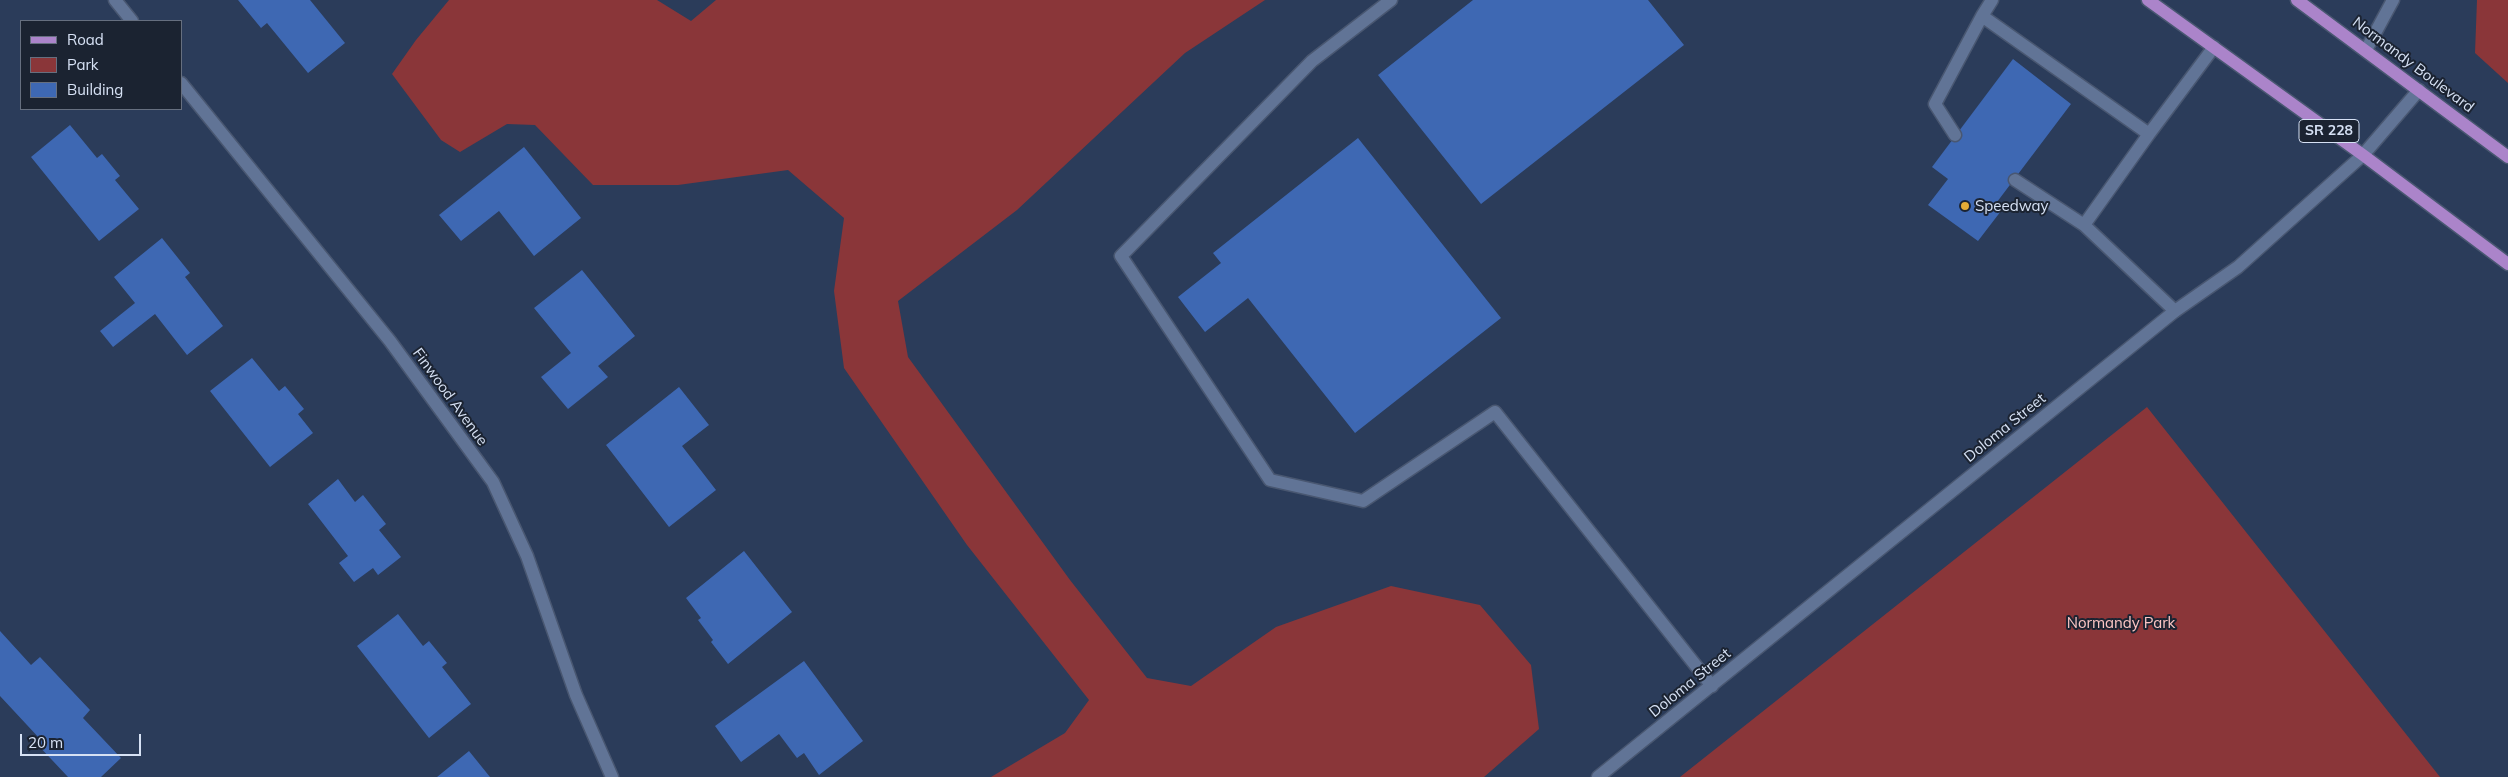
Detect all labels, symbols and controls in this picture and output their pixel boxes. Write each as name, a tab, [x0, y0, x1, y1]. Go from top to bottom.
street label: Normandy Boulevard	[2349, 13, 2477, 117]
legend	[20, 20, 182, 110]
text: Road	[67, 30, 104, 49]
text: Park	[67, 55, 99, 74]
text: Building	[67, 80, 123, 99]
road number: SR 228	[2299, 120, 2359, 142]
place label: Speedway	[1975, 197, 2048, 215]
marker: Speedway	[1959, 200, 1971, 212]
street label: Finwood Avenue	[409, 345, 491, 449]
street label: Doloma Street	[1961, 390, 2049, 466]
park label: Normandy Park	[2067, 614, 2175, 632]
street label: Doloma Street	[1646, 645, 1734, 721]
scale bar	[22, 724, 144, 756]
text: 20 m	[28, 733, 63, 752]

